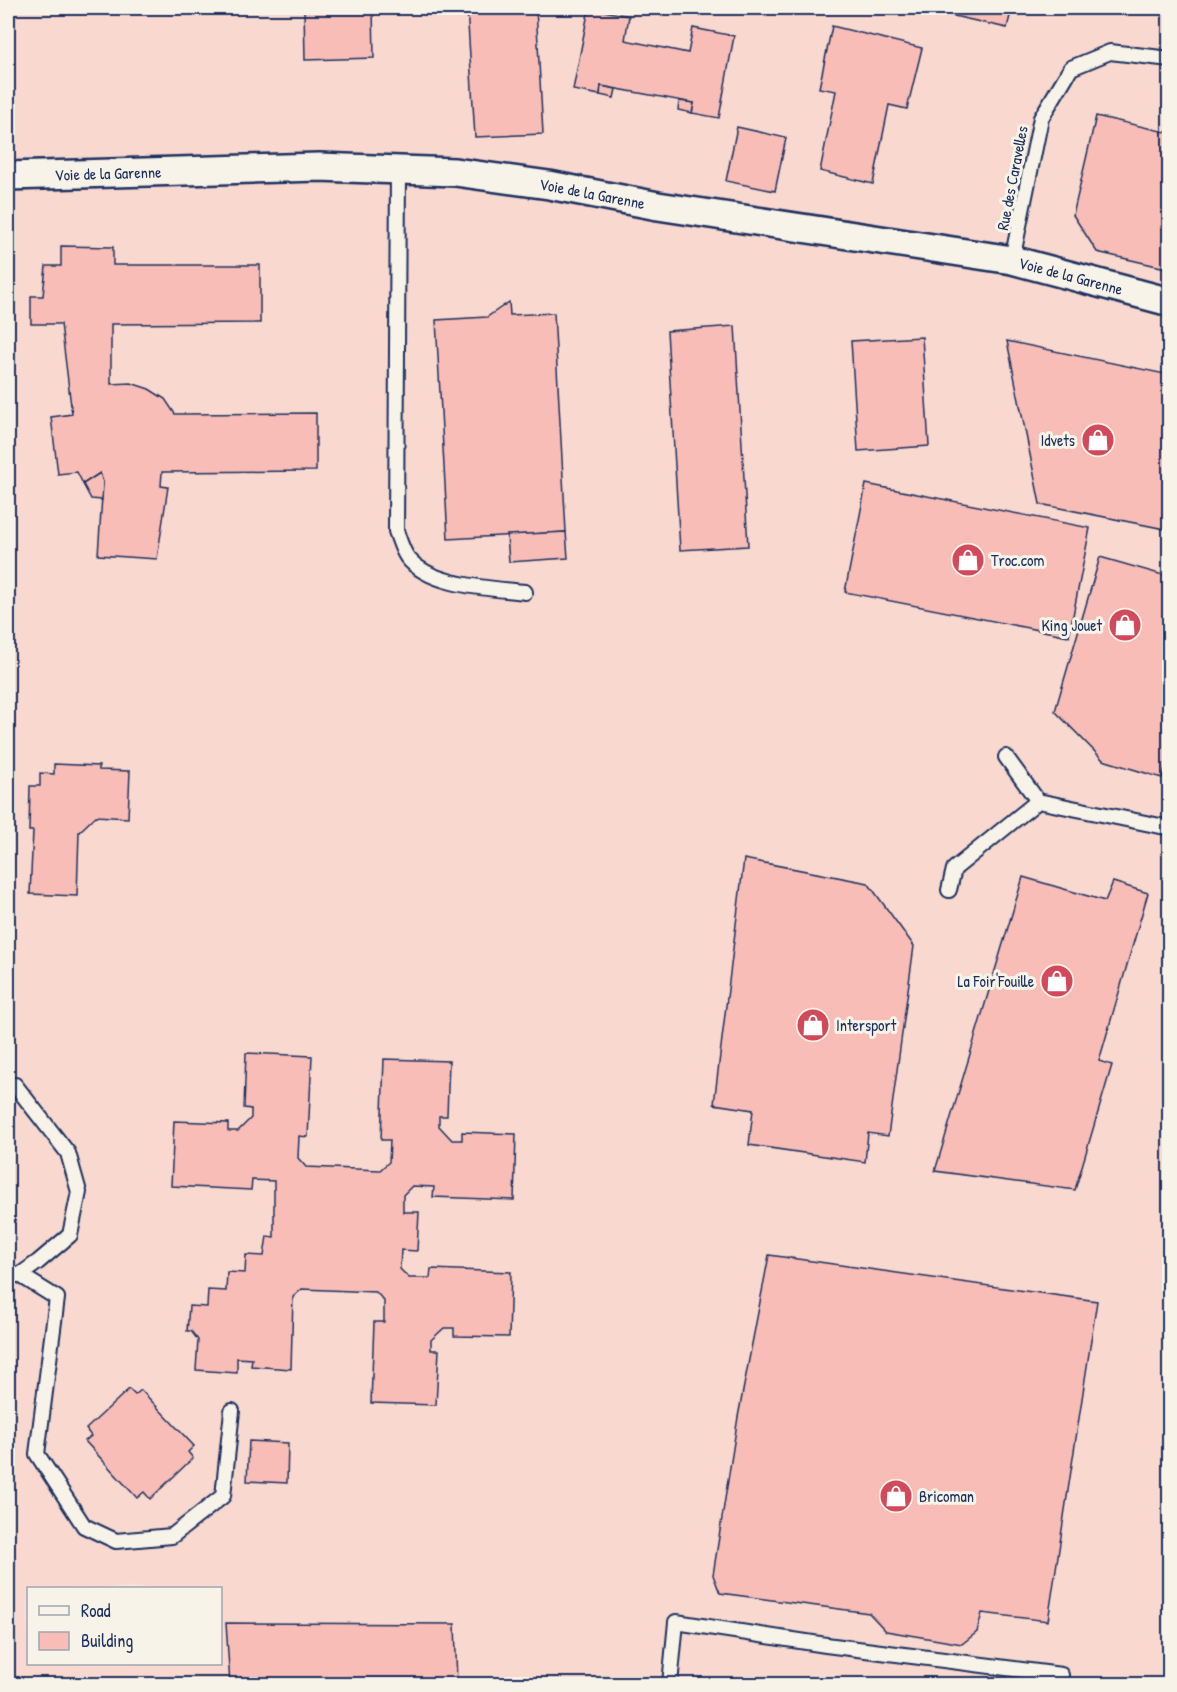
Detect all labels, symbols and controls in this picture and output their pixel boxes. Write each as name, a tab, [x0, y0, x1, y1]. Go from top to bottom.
street label: Rue des Caravelles	[991, 124, 1033, 232]
street label: Voie de la Garenne	[54, 161, 162, 186]
street label: Voie de la Garenne	[538, 173, 647, 214]
street label: Voie de la Garenne	[1016, 251, 1126, 300]
shop icon: Idvets	[1080, 422, 1116, 458]
place label: Idvets	[1041, 429, 1075, 451]
shop icon: Troc.com	[950, 542, 986, 578]
place label: Troc.com	[991, 549, 1044, 571]
shop icon: King Jouet	[1107, 607, 1143, 643]
place label: King Jouet	[1041, 614, 1102, 636]
shop icon: La Foir'Fouille	[1039, 963, 1075, 999]
place label: La Foir'Fouille	[958, 970, 1035, 992]
shop icon: Intersport	[795, 1007, 831, 1043]
place label: Intersport	[836, 1014, 897, 1036]
shop icon: Bricoman	[878, 1478, 914, 1514]
place label: Bricoman	[919, 1485, 974, 1507]
legend	[27, 1587, 222, 1665]
text: Road	[81, 1598, 111, 1623]
text: Building	[81, 1628, 133, 1653]

